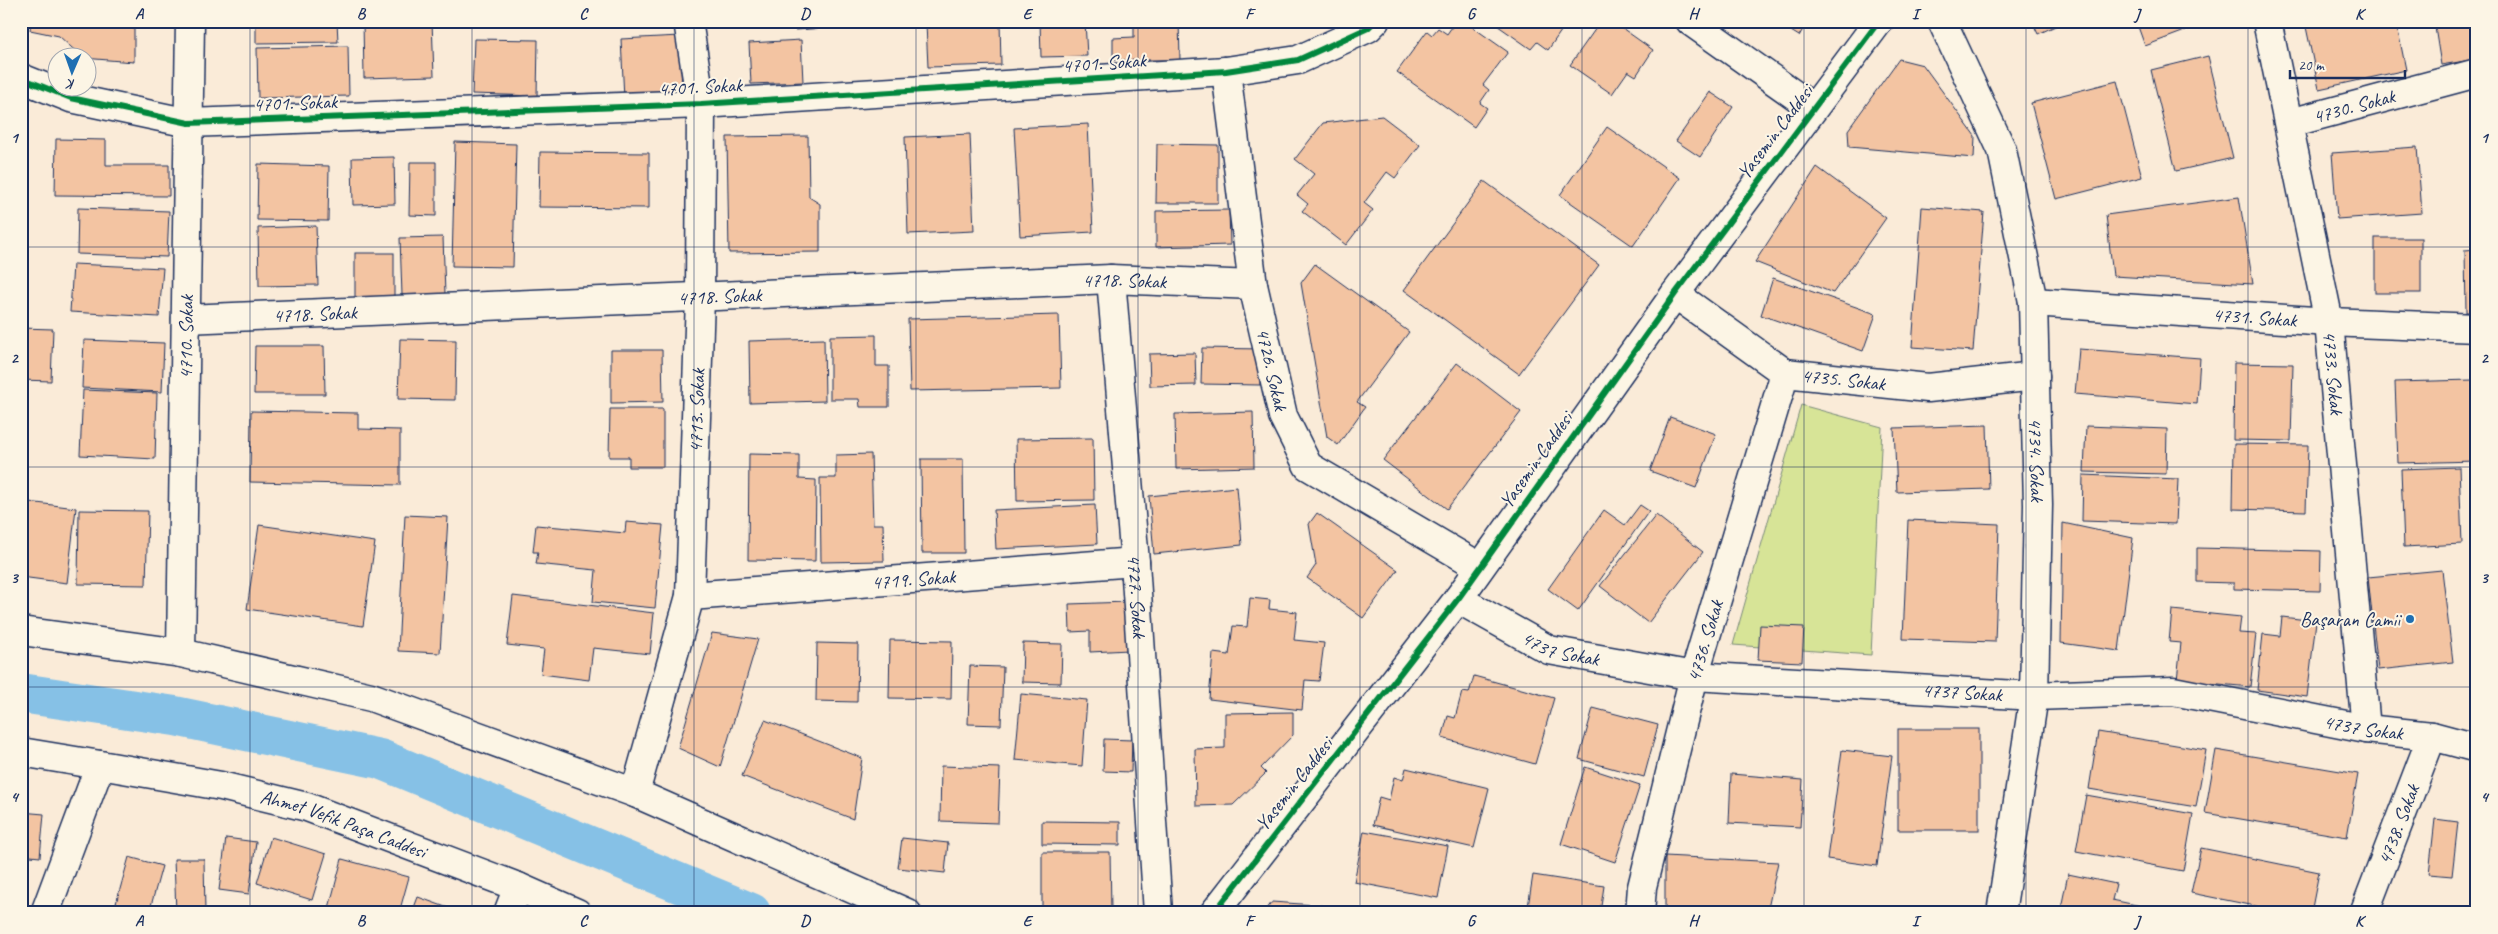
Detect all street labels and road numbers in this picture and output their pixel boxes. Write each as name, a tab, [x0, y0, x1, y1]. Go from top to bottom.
street label: 4701. Sokak	[1061, 47, 1148, 78]
street label: 4701. Sokak	[657, 72, 744, 102]
street label: Yasemin Caddesi	[1731, 78, 1820, 184]
street label: 4730. Sokak	[2310, 83, 2399, 129]
street label: 4701. Sokak	[253, 89, 339, 117]
street label: 4718. Sokak	[1082, 266, 1168, 294]
street label: 4718. Sokak	[677, 282, 764, 310]
street label: 4710. Sokak	[172, 293, 199, 379]
street label: 4718. Sokak	[272, 299, 359, 328]
street label: 4731. Sokak	[2212, 302, 2299, 332]
street label: 4726. Sokak	[1251, 325, 1294, 415]
street label: 4733. Sokak	[2317, 329, 2350, 417]
street label: 4735. Sokak	[1800, 362, 1888, 396]
street label: 4713. Sokak	[682, 367, 710, 453]
street label: Yasemin Caddesi	[1494, 405, 1580, 513]
street label: 4734. Sokak	[2023, 417, 2050, 504]
street label: 4727. Sokak	[1122, 553, 1153, 640]
street label: 4719. Sokak	[870, 563, 958, 595]
street label: 4736. Sokak	[1681, 595, 1729, 684]
street label: 4737 Sokak	[1517, 625, 1603, 672]
street label: 4737 Sokak	[1921, 677, 2004, 707]
street label: 4737 Sokak	[2321, 708, 2406, 746]
street label: Yasemin Caddesi	[1250, 731, 1340, 836]
street label: 4738. Sokak	[2371, 779, 2425, 868]
street label: Ahmet Vefik Paşa Caddesi	[258, 784, 432, 864]

